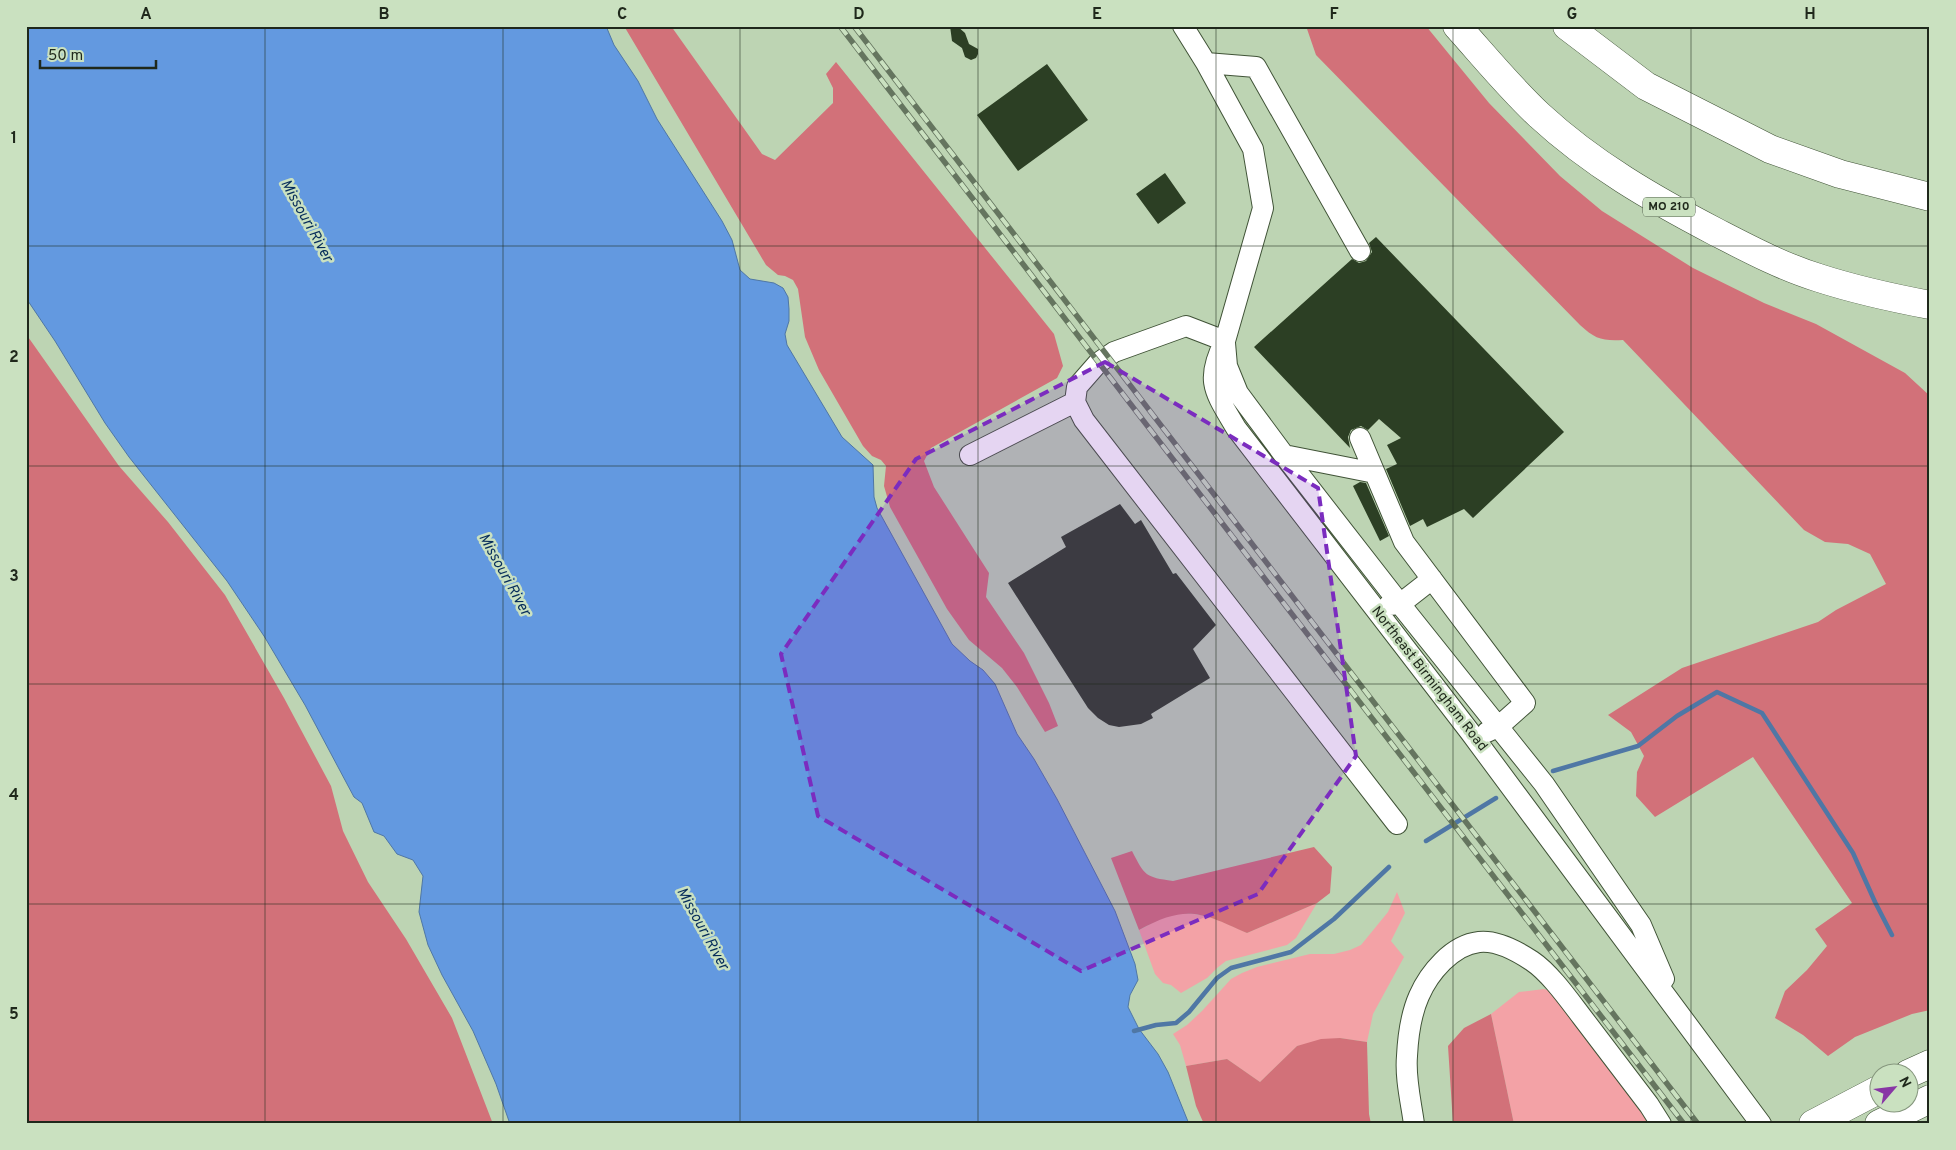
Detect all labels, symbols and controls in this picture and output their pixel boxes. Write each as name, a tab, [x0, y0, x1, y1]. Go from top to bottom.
text: A	[140, 5, 152, 25]
text: B	[378, 5, 390, 25]
text: C	[617, 5, 627, 25]
text: D	[853, 5, 865, 25]
text: E	[1092, 5, 1102, 25]
text: F	[1329, 5, 1339, 25]
text: G	[1567, 5, 1577, 25]
text: H	[1804, 5, 1816, 25]
scale bar	[40, 38, 156, 70]
text: 50 m	[48, 47, 83, 66]
text: 1	[11, 129, 17, 149]
water label: Missouri River	[275, 176, 337, 267]
road number: MO 210	[1643, 198, 1695, 216]
text: 2	[9, 348, 19, 368]
water label: Missouri River	[473, 530, 535, 621]
text: 3	[9, 567, 19, 587]
street label: Northeast Birmingham Road	[1367, 603, 1491, 755]
text: 4	[9, 786, 19, 806]
water label: Missouri River	[671, 884, 733, 975]
text: 5	[9, 1005, 19, 1025]
north arrow	[1868, 1062, 1918, 1112]
text: N	[1894, 1074, 1914, 1091]

